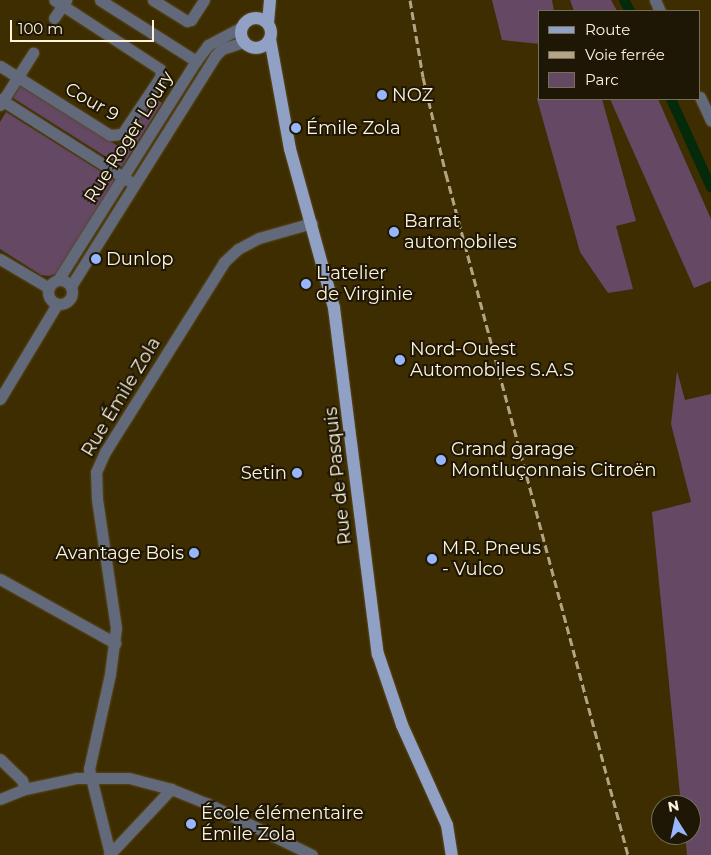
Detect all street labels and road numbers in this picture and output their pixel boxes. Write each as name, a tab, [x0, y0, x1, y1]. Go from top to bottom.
street label: Rue Roger Loury	[80, 67, 178, 207]
street label: Cour 9	[61, 78, 123, 126]
street label: Rue Émile Zola	[77, 333, 165, 461]
street label: Rue de Pasquis	[320, 406, 356, 546]

